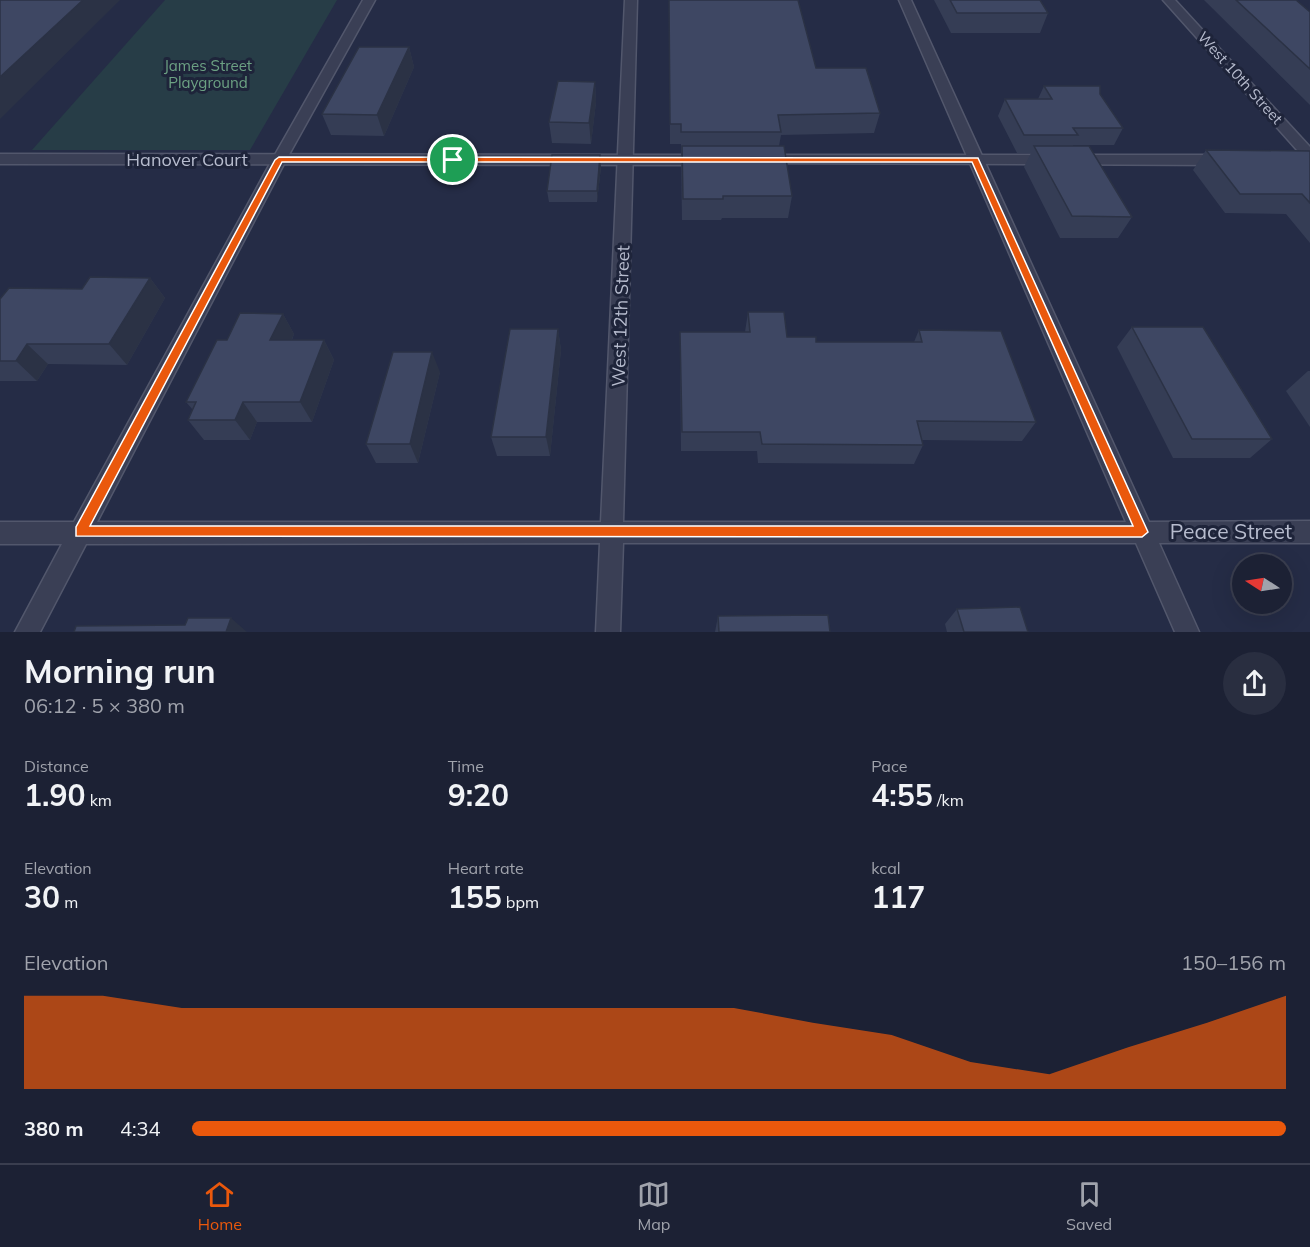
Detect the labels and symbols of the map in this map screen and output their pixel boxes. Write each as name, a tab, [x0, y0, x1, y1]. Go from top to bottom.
street label: West 10th Street	[1194, 27, 1287, 128]
park label: James Street Playground	[164, 56, 252, 92]
pin	[427, 134, 478, 185]
street label: Hanover Court	[126, 148, 248, 171]
street label: West 12th Street	[607, 245, 634, 387]
street label: Peace Street	[1170, 518, 1292, 544]
north arrow	[1232, 554, 1292, 614]

